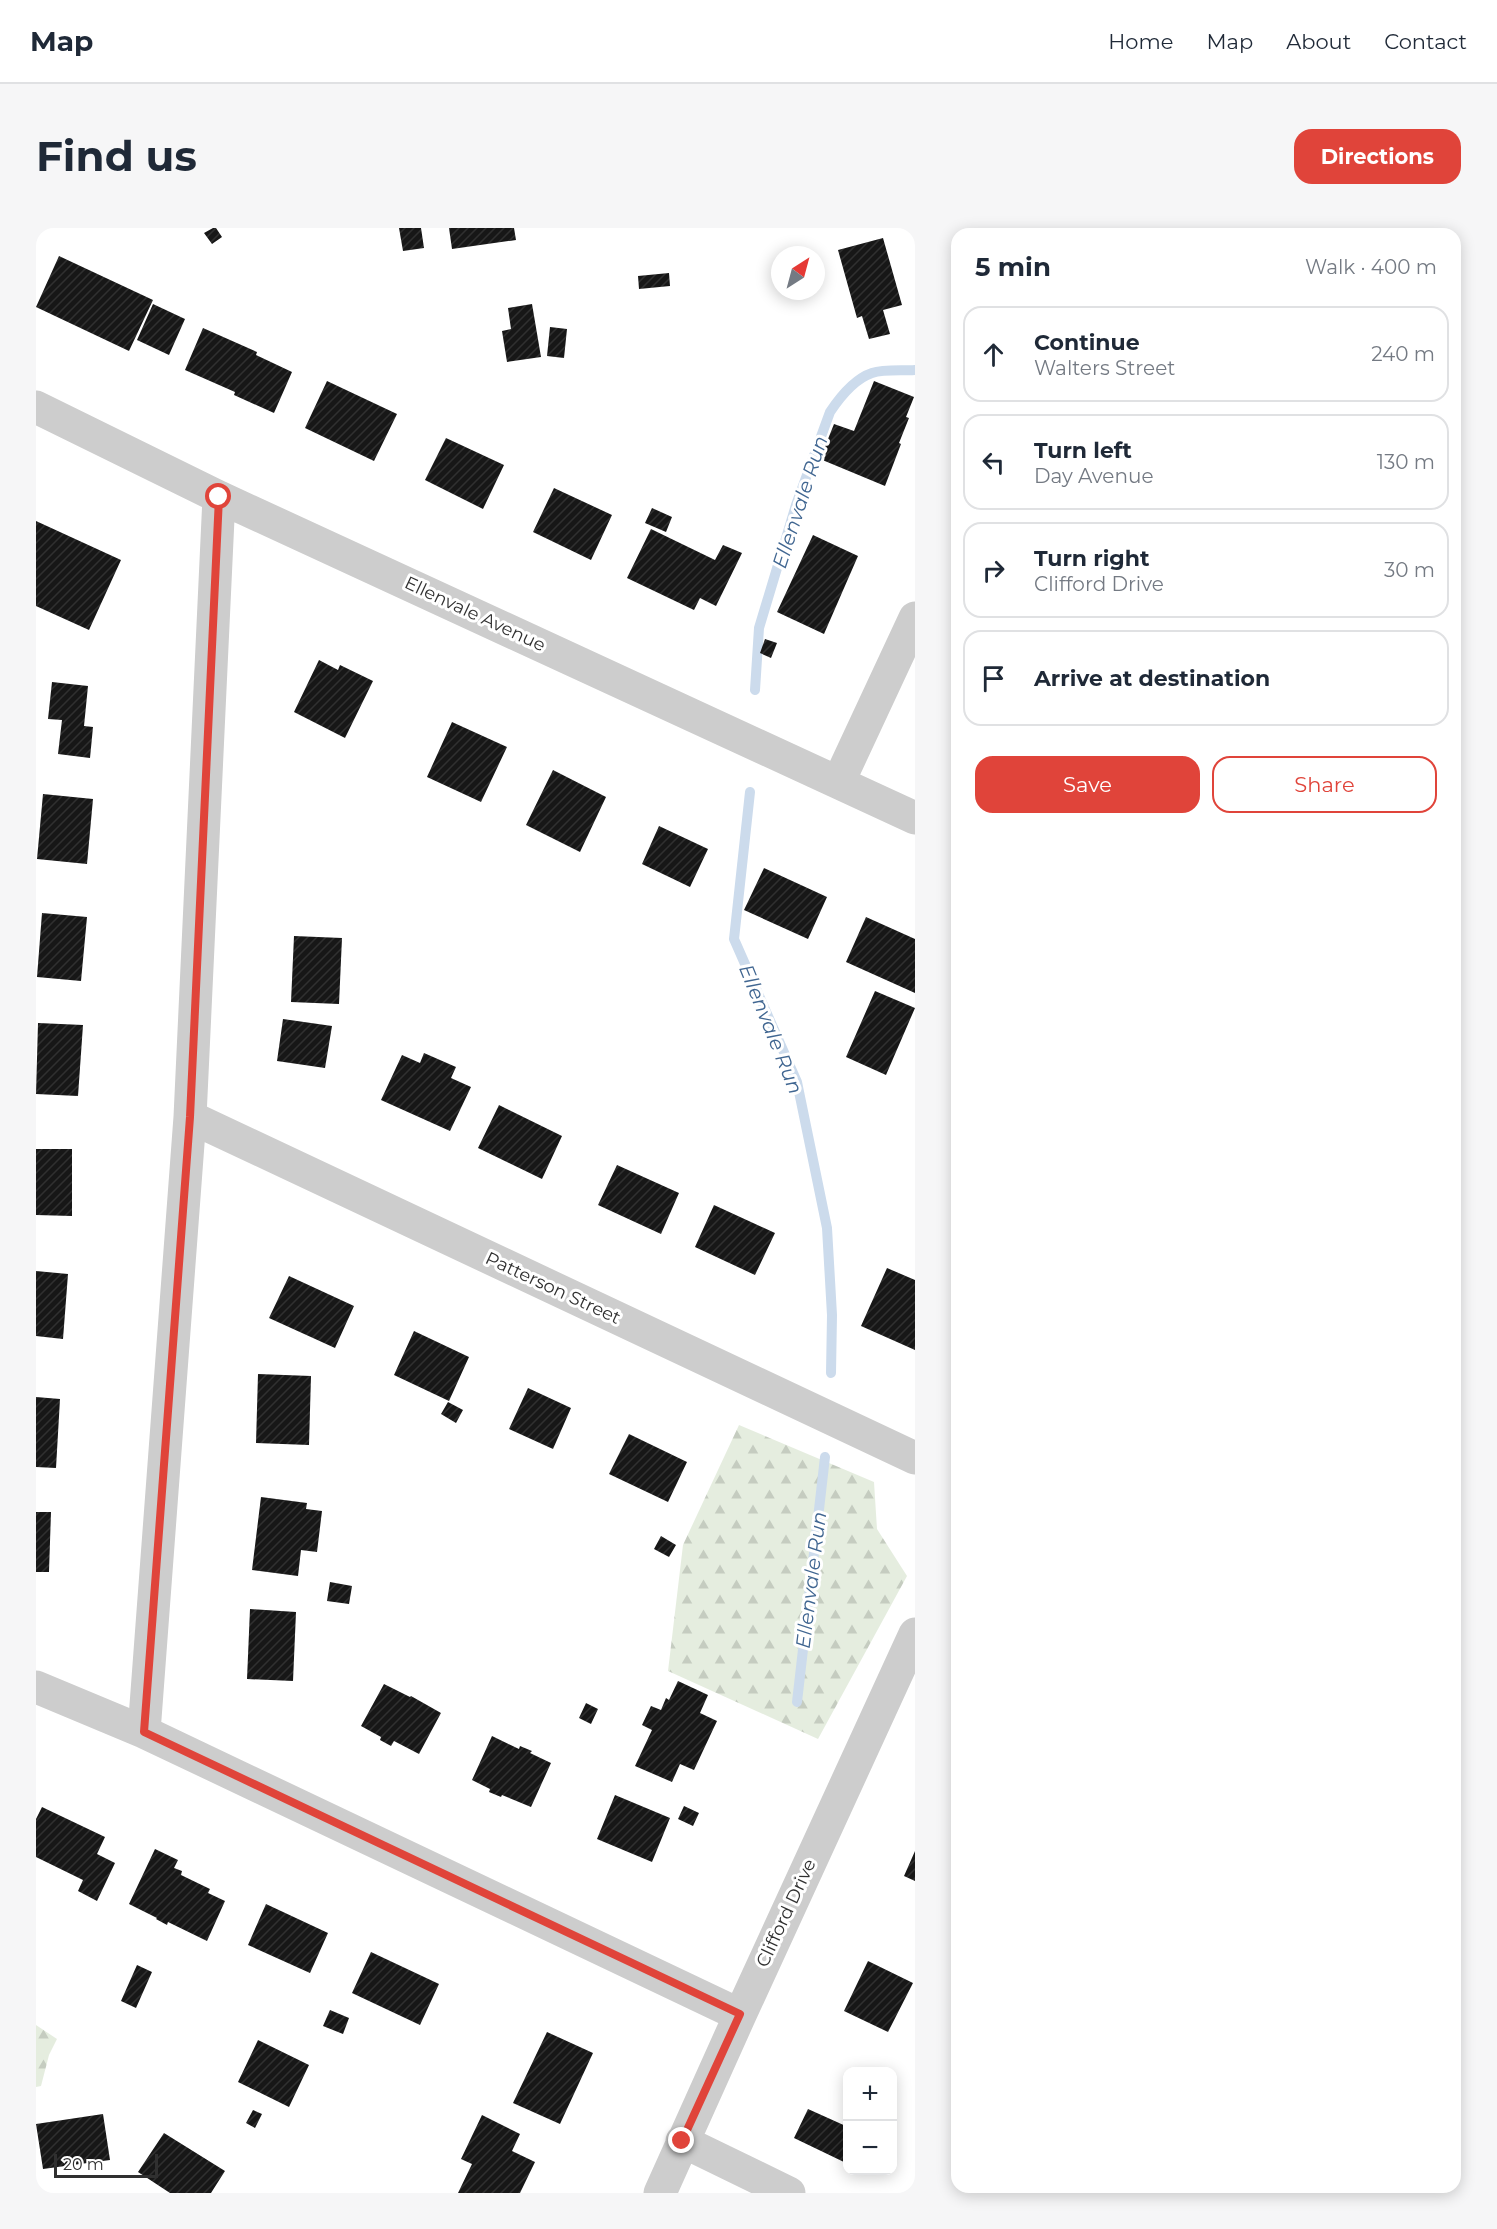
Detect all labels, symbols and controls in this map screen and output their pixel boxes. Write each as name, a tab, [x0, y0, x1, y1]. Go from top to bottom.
text: Map	[30, 24, 93, 58]
text: Home	[1108, 29, 1173, 54]
text: Map	[1206, 29, 1253, 54]
text: About	[1286, 29, 1351, 54]
text: Contact	[1384, 29, 1467, 54]
button: Directions	[1294, 129, 1461, 184]
text: Find us	[36, 130, 197, 182]
north arrow	[771, 246, 825, 300]
text: 5 min	[975, 251, 1051, 283]
text: Walk · 400 m	[1305, 255, 1437, 279]
text: Continue	[1034, 329, 1140, 356]
icon: ahead	[977, 338, 1010, 371]
text: 240 m	[1371, 342, 1435, 366]
text: Walters Street	[1034, 356, 1175, 380]
water label: Ellenvale Run	[767, 433, 833, 571]
text: Turn left	[1034, 437, 1132, 464]
icon: left	[977, 446, 1010, 479]
text: 130 m	[1377, 450, 1435, 474]
text: Day Avenue	[1034, 464, 1154, 488]
route start	[205, 483, 231, 509]
text: Turn right	[1034, 545, 1149, 572]
icon: right	[977, 554, 1010, 587]
text: 30 m	[1384, 558, 1435, 582]
street label: Ellenvale Avenue	[401, 572, 549, 656]
text: Clifford Drive	[1034, 572, 1164, 596]
icon: arrive	[977, 662, 1010, 695]
text: Arrive at destination	[1034, 665, 1270, 692]
button: Save	[975, 756, 1200, 813]
button: Share	[1212, 756, 1437, 813]
water label: Ellenvale Run	[734, 961, 808, 1097]
street label: Patterson Street	[482, 1247, 624, 1329]
water label: Ellenvale Run	[791, 1510, 831, 1650]
street label: Clifford Drive	[751, 1855, 821, 1971]
map controls	[843, 2067, 897, 2175]
button: +	[843, 2067, 897, 2121]
button: −	[843, 2121, 897, 2175]
route end	[668, 2127, 694, 2153]
scale bar	[54, 2151, 158, 2178]
text: 20 m	[63, 2155, 104, 2174]

